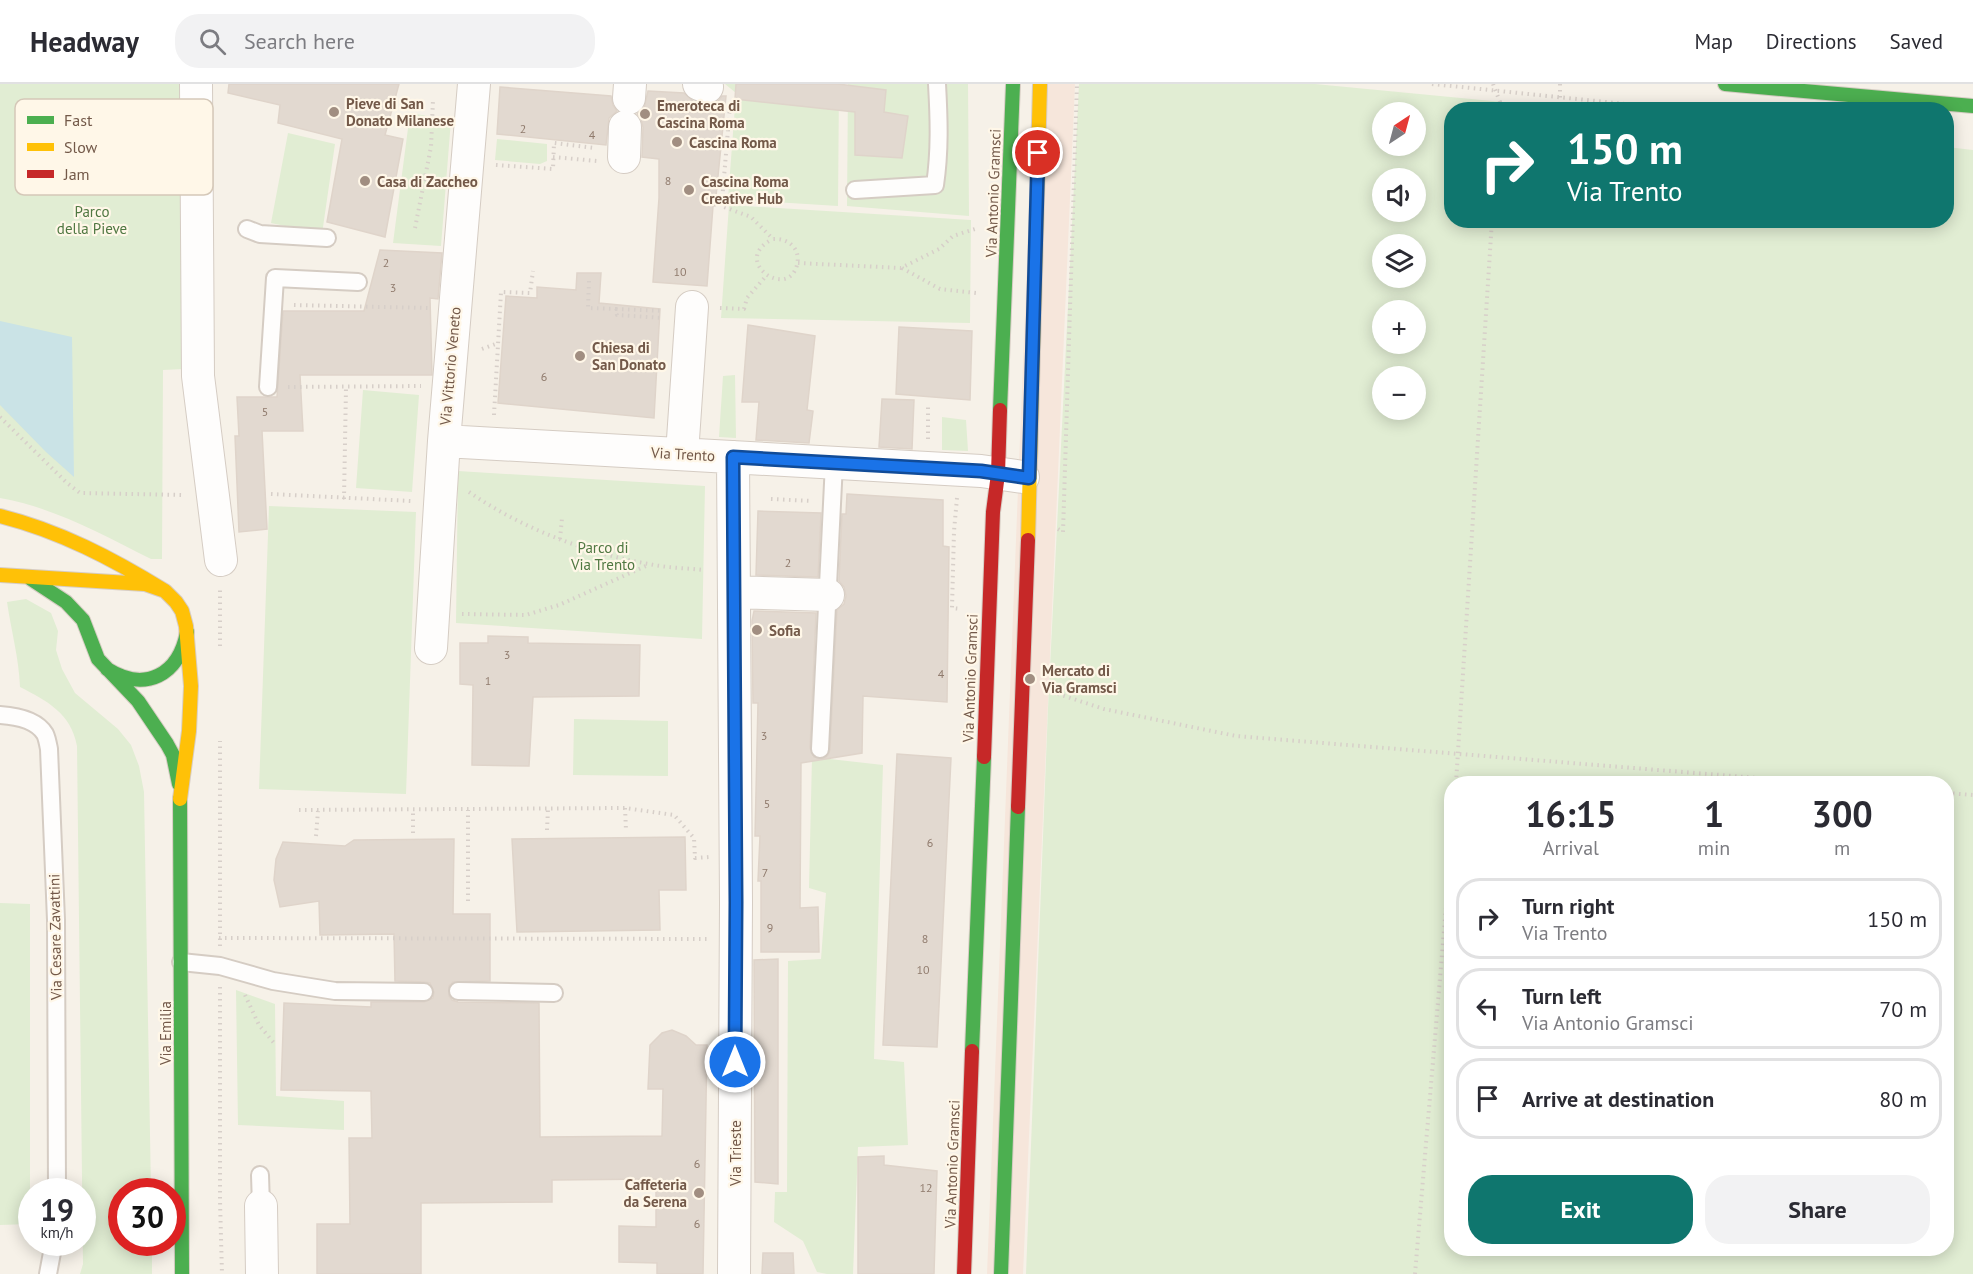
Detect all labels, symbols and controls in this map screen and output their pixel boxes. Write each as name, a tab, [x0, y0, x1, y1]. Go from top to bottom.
search box	[175, 14, 595, 68]
text: Headway	[30, 23, 139, 60]
icon: search	[196, 25, 229, 58]
text: Search here	[244, 27, 355, 55]
text: Map	[1694, 28, 1733, 55]
text: Directions	[1766, 28, 1857, 55]
text: Saved	[1890, 28, 1943, 55]
place label: Pieve di San Donato Milanese	[346, 94, 454, 130]
place label: Emeroteca di Cascina Roma	[657, 96, 745, 132]
legend	[15, 99, 213, 195]
north arrow	[1372, 102, 1426, 156]
map controls	[1372, 102, 1426, 420]
marker: Pieve di San Donato Milanese	[327, 105, 341, 119]
marker: Emeroteca di Cascina Roma	[638, 107, 652, 121]
text: Fast	[64, 110, 93, 130]
house number: 2	[520, 121, 526, 136]
text: 150 m	[1567, 121, 1683, 176]
icon: right	[1468, 126, 1546, 204]
house number: 4	[589, 127, 596, 142]
pin	[1012, 127, 1063, 178]
street label: Via Antonio Gramsci	[981, 128, 1005, 259]
place label: Cascina Roma	[689, 133, 777, 152]
marker: Cascina Roma	[670, 135, 684, 149]
icon: arrive	[1021, 136, 1054, 169]
text: Slow	[64, 137, 98, 157]
text: Jam	[63, 164, 90, 184]
button: sound	[1372, 168, 1426, 222]
place label: Casa di Zaccheo	[377, 172, 478, 191]
place label: Cascina Roma Creative Hub	[701, 172, 789, 208]
house number: 8	[665, 173, 671, 188]
marker: Casa di Zaccheo	[358, 174, 372, 188]
text: Via Trento	[1567, 174, 1682, 208]
marker: Cascina Roma Creative Hub	[682, 183, 696, 197]
park label: Parco della Pieve	[57, 202, 127, 238]
button: layers	[1372, 234, 1426, 288]
house number: 2	[383, 255, 389, 270]
house number: 10	[673, 264, 687, 279]
house number: 3	[390, 280, 396, 295]
button: +	[1372, 300, 1426, 354]
street label: Via Vittorio Veneto	[435, 306, 465, 427]
place label: Chiesa di San Donato	[592, 338, 666, 374]
marker: Chiesa di San Donato	[573, 349, 587, 363]
button: −	[1372, 366, 1426, 420]
house number: 6	[541, 369, 547, 384]
house number: 5	[262, 404, 268, 419]
street label: Via Trento	[649, 443, 716, 465]
park label: Parco di Via Trento	[570, 538, 635, 574]
house number: 2	[785, 555, 791, 570]
street label: Via Antonio Gramsci	[958, 613, 982, 744]
place label: Sofia	[769, 621, 801, 640]
marker: Sofia	[750, 623, 764, 637]
house number: 3	[504, 647, 510, 662]
place label: Mercato di Via Gramsci	[1041, 661, 1117, 697]
house number: 4	[938, 666, 945, 681]
marker: Mercato di Via Gramsci	[1023, 672, 1037, 686]
house number: 1	[485, 673, 491, 688]
house number: 3	[761, 728, 767, 743]
text: 16:15	[1525, 790, 1617, 837]
text: 1	[1704, 790, 1724, 837]
text: 300	[1812, 790, 1873, 837]
house number: 5	[764, 796, 770, 811]
house number: 6	[927, 835, 933, 850]
text: Arrival	[1543, 835, 1599, 861]
text: min	[1698, 835, 1730, 861]
text: m	[1834, 835, 1850, 861]
house number: 7	[762, 865, 768, 880]
street label: Via Cesare Zavattini	[44, 874, 66, 1001]
text: Turn right	[1522, 892, 1614, 920]
icon: right	[1471, 902, 1504, 935]
text: 150 m	[1867, 905, 1927, 933]
house number: 9	[767, 920, 773, 935]
text: Via Trento	[1522, 920, 1608, 946]
house number: 8	[922, 931, 928, 946]
house number: 10	[916, 962, 930, 977]
text: Turn left	[1522, 982, 1602, 1010]
icon: left	[1471, 992, 1504, 1025]
text: 70 m	[1879, 995, 1927, 1023]
street label: Via Emilia	[156, 1001, 175, 1066]
text: Via Antonio Gramsci	[1522, 1010, 1694, 1036]
position arrow	[703, 1030, 767, 1094]
icon: arrive	[1471, 1082, 1504, 1115]
text: Arrive at destination	[1522, 1085, 1714, 1113]
text: 80 m	[1879, 1085, 1927, 1113]
street label: Via Antonio Gramsci	[940, 1099, 964, 1230]
street label: Via Trieste	[726, 1120, 745, 1187]
house number: 6	[694, 1156, 700, 1171]
place label: Caffeteria da Serena	[624, 1175, 687, 1211]
button: Exit	[1468, 1175, 1693, 1244]
button: Share	[1705, 1175, 1930, 1244]
speed limit sign: 30	[108, 1178, 186, 1256]
house number: 12	[919, 1180, 933, 1195]
marker: Caffeteria da Serena	[692, 1186, 706, 1200]
text: 19	[40, 1190, 74, 1229]
house number: 6	[694, 1216, 700, 1231]
text: km/h	[41, 1223, 73, 1242]

